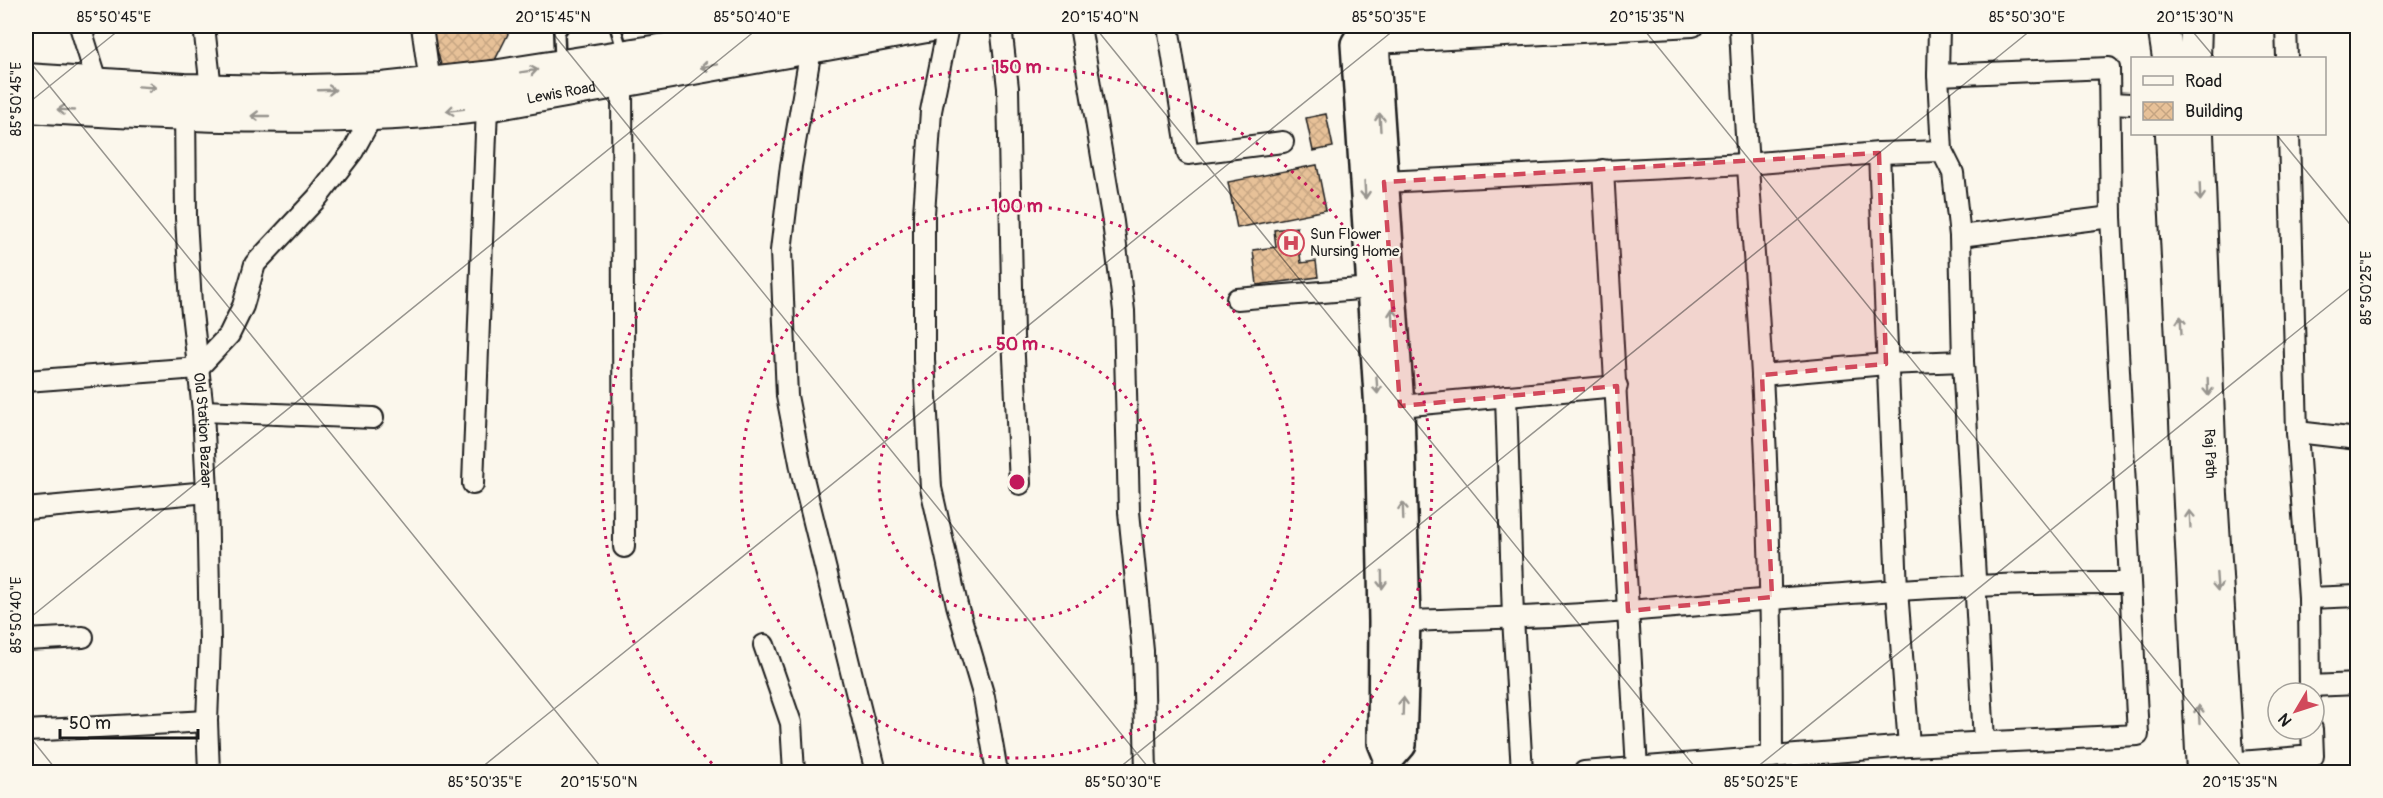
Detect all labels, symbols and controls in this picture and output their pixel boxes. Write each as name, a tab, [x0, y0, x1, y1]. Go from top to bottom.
text: 85°50'45"E	[77, 8, 151, 27]
text: 20°15'45"N	[515, 8, 591, 27]
text: 85°50'40"E	[714, 8, 790, 27]
text: 20°15'40"N	[1061, 8, 1139, 27]
text: 85°50'35"E	[1352, 8, 1426, 27]
text: 20°15'35"N	[1610, 8, 1684, 27]
text: 85°50'30"E	[1989, 8, 2065, 27]
text: 20°15'30"N	[2156, 8, 2234, 27]
text: 150 m	[993, 56, 1042, 79]
legend	[2131, 57, 2326, 135]
one-way arrow	[700, 60, 719, 71]
text: 85°50'45"E	[7, 62, 26, 136]
one-way arrow	[519, 65, 539, 76]
text: Road	[2185, 70, 2222, 93]
street label: Lewis Road	[525, 78, 597, 109]
one-way arrow	[136, 81, 156, 92]
one-way arrow	[316, 85, 336, 96]
text: Building	[2185, 100, 2243, 123]
one-way arrow	[56, 104, 76, 115]
one-way arrow	[445, 105, 465, 116]
one-way arrow	[251, 110, 271, 122]
one-way arrow	[1374, 112, 1385, 132]
one-way arrow	[1360, 180, 1371, 199]
one-way arrow	[2194, 181, 2206, 201]
text: 100 m	[991, 195, 1043, 218]
place label: Sun Flower Nursing Home	[1310, 225, 1400, 261]
hospital icon: Sun Flower Nursing Home	[1276, 228, 1306, 258]
text: 85°50'25"E	[2357, 251, 2376, 325]
one-way arrow	[1387, 307, 1398, 327]
one-way arrow	[2175, 315, 2186, 335]
text: 50 m	[996, 333, 1038, 356]
street label: Old Station Bazaar	[189, 371, 216, 489]
one-way arrow	[1372, 374, 1383, 394]
one-way arrow	[2202, 376, 2213, 396]
street label: Raj Path	[2199, 429, 2220, 479]
centre of rings	[1007, 472, 1027, 492]
one-way arrow	[1397, 502, 1408, 522]
one-way arrow	[2184, 510, 2195, 530]
one-way arrow	[1377, 569, 1388, 589]
one-way arrow	[2212, 571, 2223, 591]
text: 85°50'40"E	[7, 577, 26, 653]
north arrow	[2266, 681, 2326, 741]
one-way arrow	[1397, 697, 1409, 717]
scale bar	[60, 702, 198, 740]
one-way arrow	[2194, 705, 2205, 725]
text: N	[2274, 709, 2296, 730]
text: 50 m	[69, 712, 111, 735]
text: 85°50'35"E	[448, 773, 522, 792]
text: 20°15'50"N	[561, 773, 637, 792]
text: 85°50'30"E	[1085, 773, 1161, 792]
text: 85°50'25"E	[1724, 773, 1798, 792]
text: 20°15'35"N	[2203, 773, 2277, 792]

